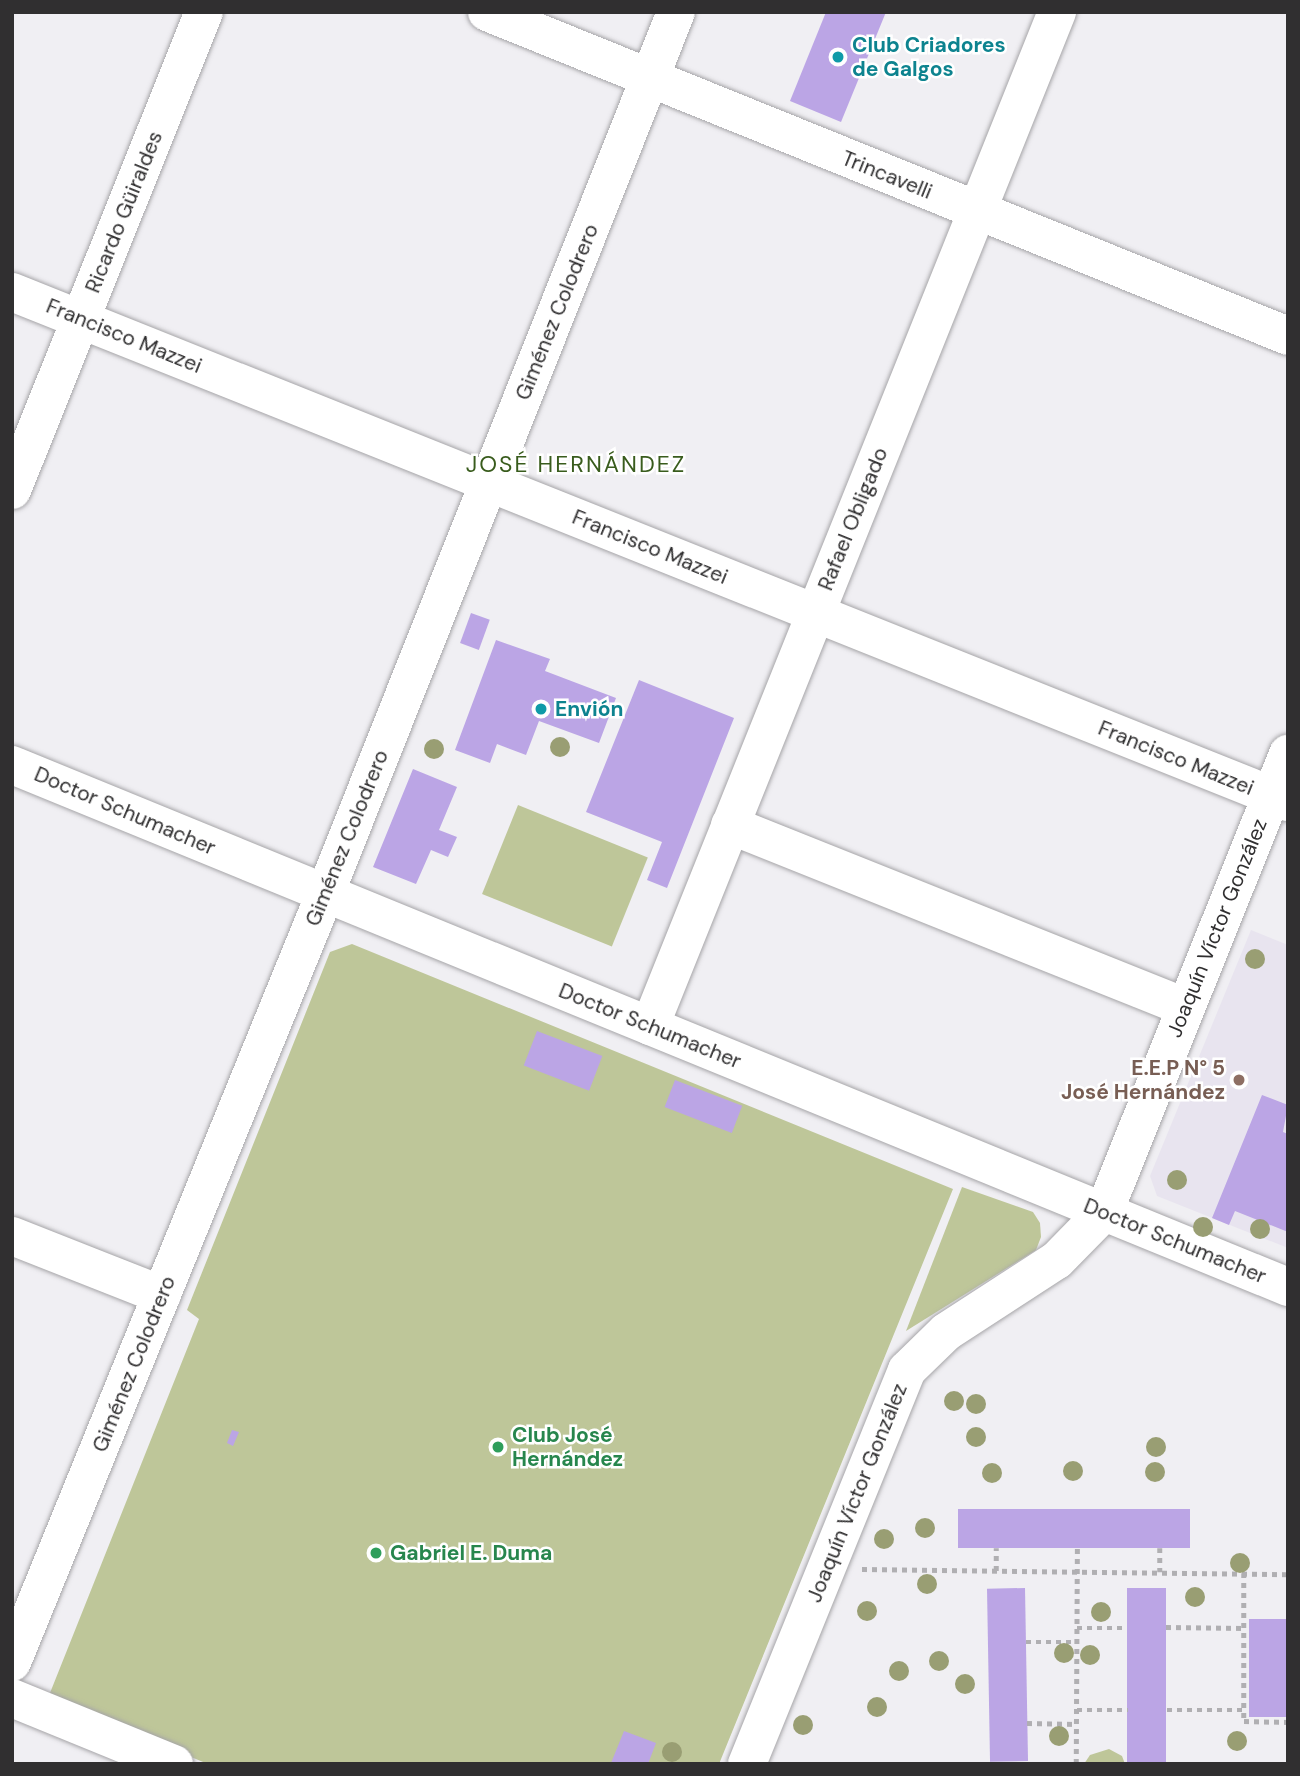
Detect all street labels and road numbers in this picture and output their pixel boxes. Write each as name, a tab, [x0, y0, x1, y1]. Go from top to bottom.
street label: Ricardo Güiraldes	[80, 128, 168, 296]
street label: Trincavelli	[838, 145, 936, 205]
street label: Giménez Colodrero	[510, 220, 604, 404]
street label: Francisco Mazzei	[43, 293, 205, 379]
street label: Rafael Obligado	[813, 444, 893, 594]
street label: Francisco Mazzei	[569, 504, 731, 590]
street label: Francisco Mazzei	[1095, 715, 1257, 801]
street label: Giménez Colodrero	[300, 746, 394, 930]
street label: Doctor Schumacher	[31, 761, 219, 861]
street label: Joaquín Víctor González	[1162, 815, 1272, 1041]
street label: Doctor Schumacher	[555, 978, 745, 1074]
street label: Doctor Schumacher	[1080, 1193, 1270, 1289]
street label: Giménez Colodrero	[87, 1272, 181, 1456]
street label: Joaquín Víctor González	[802, 1380, 912, 1606]

